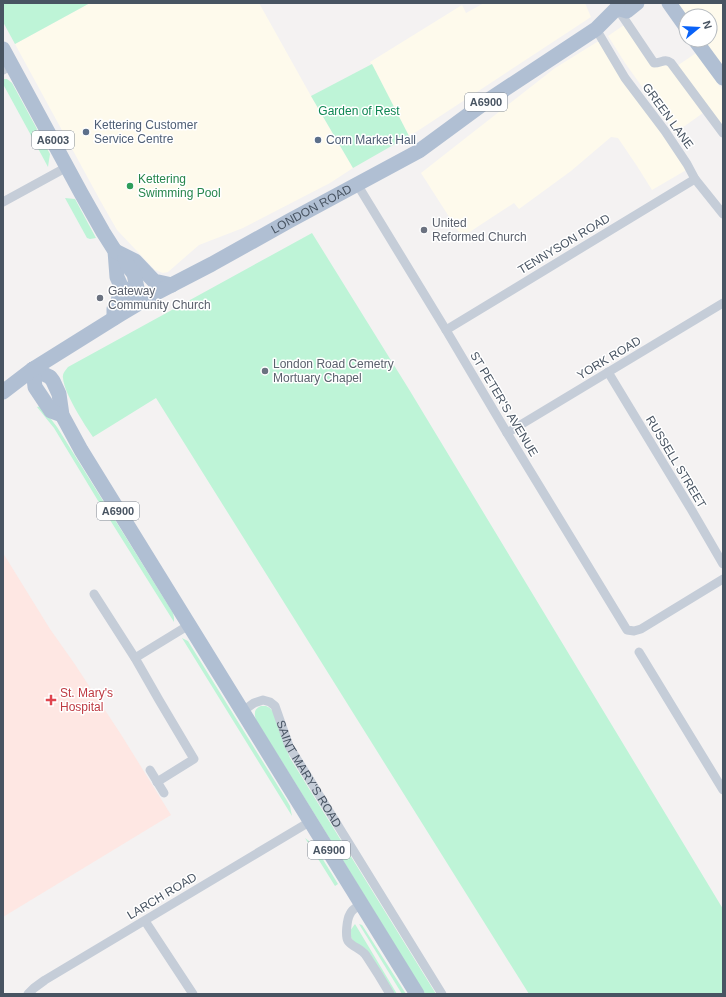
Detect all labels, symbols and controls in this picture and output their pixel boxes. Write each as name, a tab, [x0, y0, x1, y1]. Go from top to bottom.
north arrow	[678, 8, 718, 48]
text: N	[701, 19, 714, 31]
street label: GREEN LANE	[640, 81, 696, 151]
road number: A6900	[465, 93, 507, 111]
park label: Garden of Rest	[318, 104, 400, 118]
place label: Kettering Customer Service Centre	[94, 118, 197, 146]
marker: Kettering Customer Service Centre	[81, 127, 91, 137]
road number: A6003	[32, 131, 74, 149]
place label: Corn Market Hall	[326, 133, 416, 147]
marker: Corn Market Hall	[313, 135, 323, 145]
place label: Kettering Swimming Pool	[138, 172, 221, 200]
marker: Kettering Swimming Pool	[125, 181, 135, 191]
street label: LONDON ROAD	[269, 181, 354, 237]
street label: TENNYSON ROAD	[516, 211, 613, 277]
place label: United Reformed Church	[432, 216, 527, 244]
marker: United Reformed Church	[419, 225, 429, 235]
place label: Gateway Community Church	[108, 284, 211, 312]
marker: Gateway Community Church	[95, 293, 105, 303]
street label: YORK ROAD	[575, 333, 644, 383]
street label: ST PETER'S AVENUE	[467, 349, 541, 459]
place label: London Road Cemetry Mortuary Chapel	[273, 357, 394, 385]
marker: London Road Cemetry Mortuary Chapel	[260, 366, 270, 376]
street label: RUSSELL STREET	[643, 413, 709, 511]
road number: A6900	[97, 502, 139, 520]
place label: St. Mary's Hospital	[60, 686, 113, 714]
marker: St. Mary's Hospital	[45, 694, 57, 706]
street label: SAINT MARY'S ROAD	[274, 718, 345, 830]
road number: A6900	[308, 841, 350, 859]
street label: LARCH ROAD	[125, 870, 200, 922]

